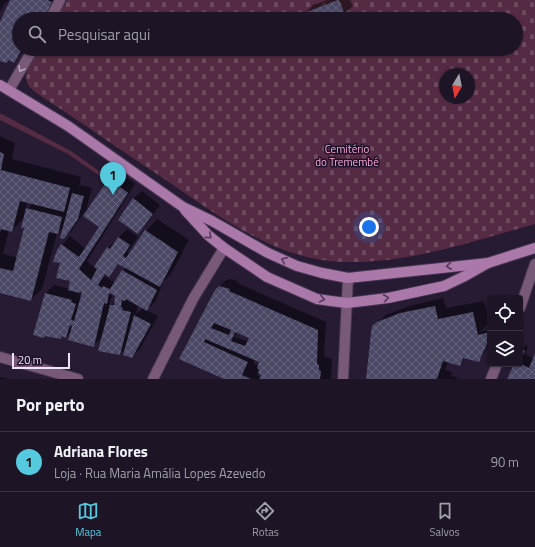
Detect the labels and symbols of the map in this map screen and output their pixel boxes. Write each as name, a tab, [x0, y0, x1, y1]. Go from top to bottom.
one-way arrow	[19, 65, 26, 72]
north arrow	[439, 68, 475, 104]
park label: Cemitério do Tremembé	[315, 141, 379, 170]
pin: 1	[100, 162, 126, 195]
your location	[359, 217, 379, 237]
one-way arrow	[205, 231, 212, 238]
one-way arrow	[280, 257, 288, 265]
one-way arrow	[446, 262, 452, 271]
one-way arrow	[383, 294, 389, 303]
one-way arrow	[318, 295, 325, 303]
scale bar	[12, 351, 70, 370]

